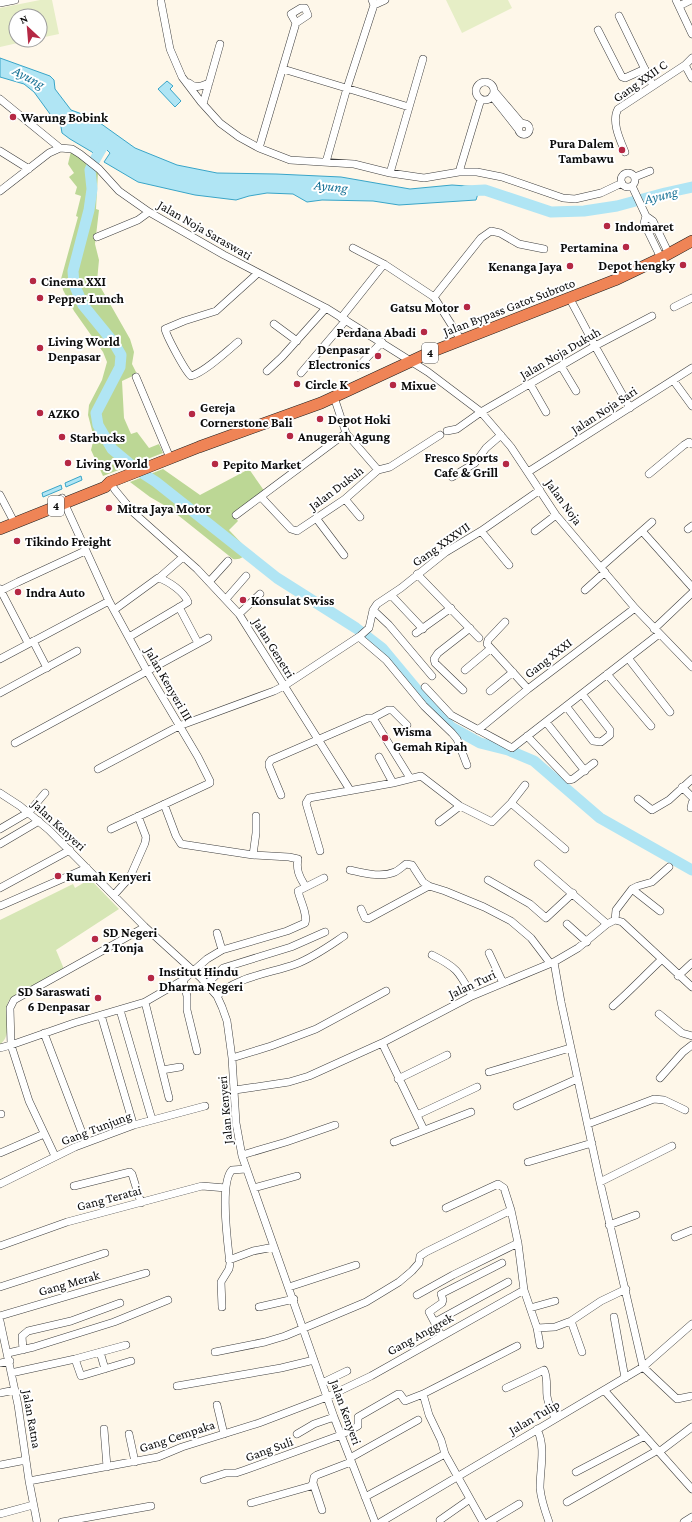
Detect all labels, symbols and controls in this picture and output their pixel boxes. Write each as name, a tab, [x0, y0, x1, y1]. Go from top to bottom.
north arrow	[8, 8, 48, 48]
text: N	[18, 12, 30, 26]
street label: Gang XXII C	[610, 57, 670, 105]
water label: Ayung	[9, 62, 48, 92]
place label: Warung Bobink	[20, 110, 109, 125]
marker: Warung Bobink	[8, 112, 18, 122]
place label: Pura Dalem Tambawu	[549, 136, 615, 166]
marker: Pura Dalem Tambawu	[617, 145, 627, 155]
water label: Ayung	[312, 176, 349, 196]
water label: Ayung	[642, 183, 680, 207]
street label: Jalan Noja Saraswati	[154, 196, 255, 264]
place label: Indomaret	[615, 219, 674, 234]
marker: Indomaret	[602, 221, 612, 231]
place label: Pertamina	[560, 240, 619, 255]
marker: Pertamina	[621, 242, 631, 252]
place label: Depot hengky	[598, 258, 676, 273]
place label: Kenanga Jaya	[488, 259, 563, 274]
marker: Depot hengky	[678, 260, 688, 270]
marker: Kenanga Jaya	[565, 261, 575, 271]
place label: Cinema XXI	[41, 274, 106, 289]
street label: Jalan Bypass Gatot Subroto	[440, 275, 577, 339]
marker: Cinema XXI	[28, 276, 38, 286]
place label: Pepper Lunch	[48, 291, 125, 306]
marker: Pepper Lunch	[35, 293, 45, 303]
place label: Gatsu Motor	[390, 300, 460, 315]
marker: Gatsu Motor	[462, 302, 472, 312]
street label: Jalan Noja Dukuh	[516, 324, 604, 384]
place label: Perdana Abadi	[336, 325, 416, 340]
marker: Perdana Abadi	[419, 327, 429, 337]
place label: Living World Denpasar	[48, 334, 120, 364]
place label: Denpasar Electronics	[308, 342, 371, 372]
marker: Living World Denpasar	[35, 343, 45, 353]
road number: 4	[422, 343, 438, 363]
marker: Denpasar Electronics	[373, 351, 383, 361]
place label: Circle K	[305, 377, 349, 392]
place label: Mixue	[401, 378, 436, 393]
marker: Circle K	[292, 379, 302, 389]
marker: Mixue	[388, 380, 398, 390]
street label: Jalan Noja Sari	[567, 383, 641, 438]
place label: Gereja Cornerstone Bali	[200, 400, 293, 430]
place label: AZKO	[47, 406, 80, 421]
marker: AZKO	[35, 408, 45, 418]
marker: Gereja Cornerstone Bali	[187, 409, 197, 419]
place label: Depot Hoki	[328, 412, 391, 427]
marker: Depot Hoki	[315, 414, 325, 424]
place label: Anugerah Agung	[297, 429, 390, 444]
place label: Starbucks	[70, 430, 125, 445]
marker: Anugerah Agung	[285, 431, 295, 441]
marker: Starbucks	[57, 432, 67, 442]
place label: Fresco Sports Cafe & Grill	[425, 450, 498, 480]
place label: Living World	[76, 456, 148, 471]
place label: Pepito Market	[223, 457, 301, 472]
marker: Living World	[63, 458, 73, 468]
marker: Pepito Market	[210, 459, 220, 469]
marker: Fresco Sports Cafe & Grill	[501, 459, 511, 469]
street label: Jalan Dukuh	[305, 463, 366, 514]
street label: Jalan Noja	[541, 475, 586, 528]
road number: 4	[48, 496, 64, 516]
place label: Mitra Jaya Motor	[117, 501, 211, 516]
marker: Mitra Jaya Motor	[104, 503, 114, 513]
street label: Gang XXXVII	[409, 519, 473, 569]
place label: Tikindo Freight	[25, 534, 112, 549]
marker: Tikindo Freight	[12, 536, 22, 546]
place label: Indra Auto	[26, 585, 85, 600]
marker: Indra Auto	[13, 587, 23, 597]
place label: Konsulat Swiss	[251, 593, 334, 608]
marker: Konsulat Swiss	[238, 595, 248, 605]
street label: Jalan Genetri	[249, 614, 299, 681]
street label: Gang XXXI	[521, 635, 575, 681]
street label: Jalan Kenyeri III	[141, 644, 196, 724]
place label: Wisma Gemah Ripah	[392, 724, 468, 754]
marker: Wisma Gemah Ripah	[380, 733, 390, 743]
street label: Jalan Kenyeri	[28, 796, 90, 854]
place label: Rumah Kenyeri	[66, 869, 151, 884]
marker: Rumah Kenyeri	[53, 871, 63, 881]
place label: SD Negeri 2 Tonja	[103, 925, 157, 956]
marker: SD Negeri 2 Tonja	[90, 934, 100, 944]
place label: Institut Hindu Dharma Negeri	[159, 964, 243, 994]
street label: Jalan Turi	[445, 966, 499, 1002]
marker: Institut Hindu Dharma Negeri	[146, 973, 156, 983]
place label: SD Saraswati 6 Denpasar	[18, 984, 91, 1014]
marker: SD Saraswati 6 Denpasar	[93, 993, 103, 1003]
street label: Jalan Kenyeri	[215, 1075, 236, 1146]
street label: Gang Tunjung	[59, 1107, 134, 1149]
street label: Gang Teratai	[75, 1182, 144, 1214]
street label: Gang Merak	[37, 1267, 102, 1299]
street label: Gang Anggrek	[384, 1309, 456, 1358]
street label: Jalan Kenyeri	[327, 1376, 365, 1447]
street label: Jalan Ratna	[19, 1388, 45, 1449]
street label: Jalan Tulip	[505, 1396, 562, 1438]
street label: Gang Cempaka	[137, 1417, 217, 1455]
street label: Gang Suli	[243, 1433, 295, 1465]

